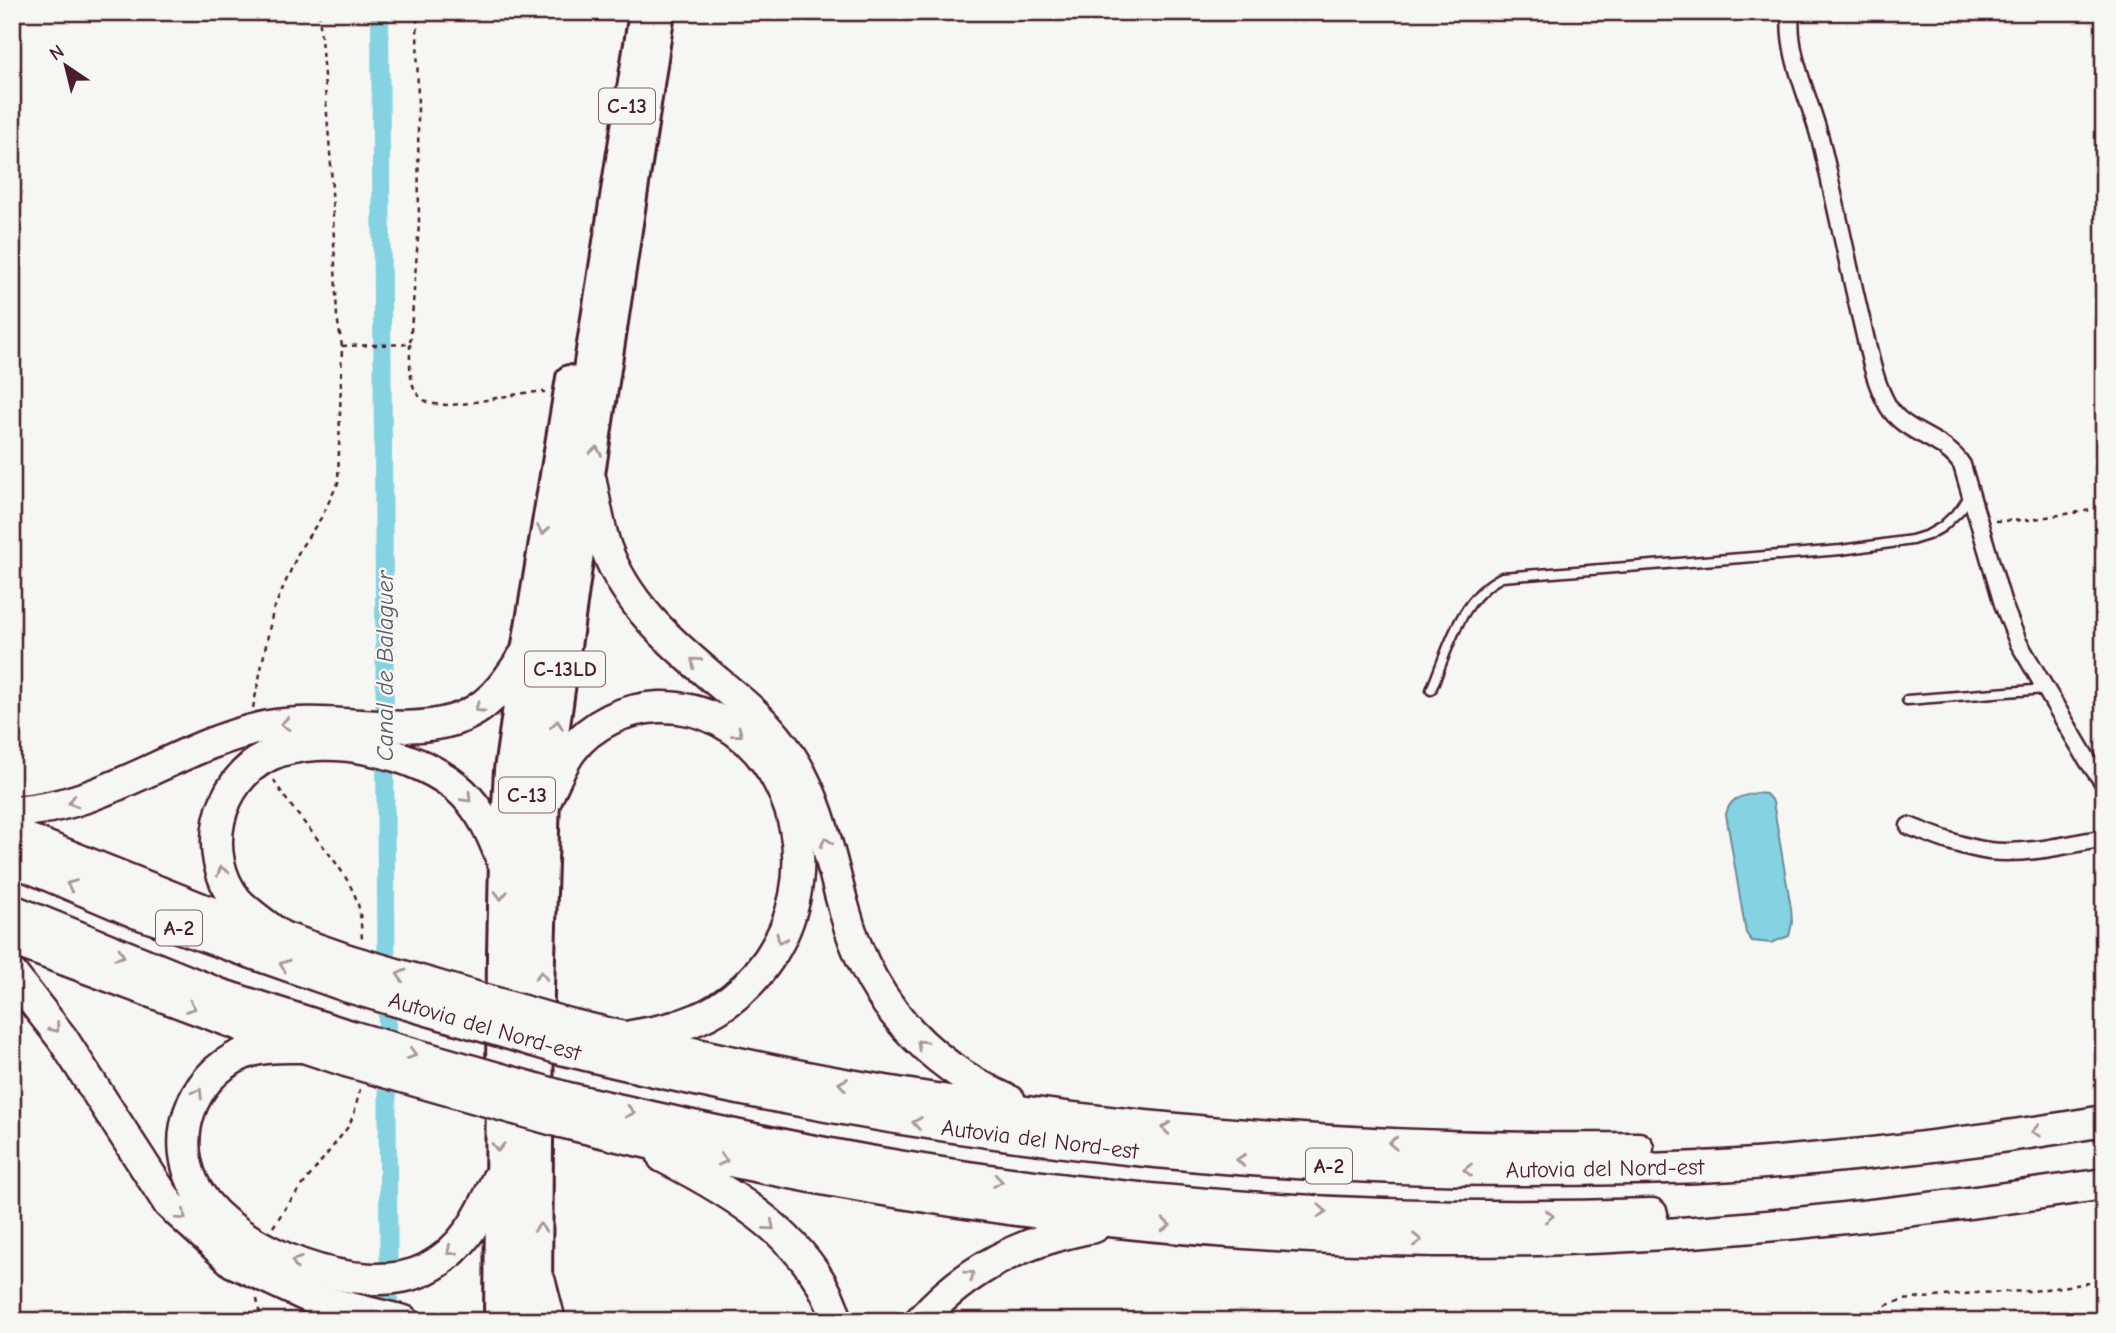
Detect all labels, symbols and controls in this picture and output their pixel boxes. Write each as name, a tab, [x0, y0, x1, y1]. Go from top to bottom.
north arrow	[32, 32, 102, 102]
text: N	[45, 40, 68, 65]
road number: C-13	[599, 88, 655, 124]
one-way arrow	[588, 445, 603, 457]
one-way arrow	[536, 525, 551, 536]
water label: Canal de Balaguer	[371, 569, 399, 761]
road number: C-13LD	[525, 652, 605, 686]
one-way arrow	[690, 658, 703, 670]
one-way arrow	[474, 699, 487, 712]
one-way arrow	[279, 717, 291, 732]
one-way arrow	[549, 719, 564, 731]
one-way arrow	[730, 725, 743, 737]
road number: C-13	[499, 778, 555, 812]
one-way arrow	[459, 790, 472, 803]
one-way arrow	[67, 794, 79, 809]
one-way arrow	[819, 836, 834, 848]
one-way arrow	[216, 865, 230, 877]
one-way arrow	[66, 879, 78, 893]
one-way arrow	[494, 890, 509, 901]
road number: A-2	[156, 911, 202, 946]
one-way arrow	[776, 932, 790, 944]
one-way arrow	[114, 946, 126, 960]
one-way arrow	[278, 959, 291, 973]
one-way arrow	[395, 969, 407, 984]
one-way arrow	[533, 970, 549, 981]
street label: Autovia del Nord-est	[386, 986, 585, 1067]
one-way arrow	[184, 998, 196, 1012]
one-way arrow	[46, 1020, 59, 1033]
one-way arrow	[917, 1039, 930, 1052]
one-way arrow	[406, 1046, 418, 1061]
one-way arrow	[838, 1077, 849, 1092]
one-way arrow	[190, 1088, 203, 1101]
one-way arrow	[624, 1104, 636, 1118]
street label: Autovia del Nord-est	[940, 1114, 1142, 1165]
one-way arrow	[911, 1116, 923, 1131]
one-way arrow	[1160, 1120, 1172, 1135]
one-way arrow	[2030, 1123, 2042, 1138]
one-way arrow	[1387, 1135, 1398, 1150]
one-way arrow	[490, 1143, 506, 1153]
road number: A-2	[1306, 1148, 1352, 1184]
one-way arrow	[717, 1151, 729, 1166]
one-way arrow	[1235, 1153, 1246, 1168]
street label: Autovia del Nord-est	[1505, 1153, 1706, 1184]
one-way arrow	[1462, 1162, 1473, 1178]
one-way arrow	[992, 1173, 1004, 1188]
one-way arrow	[1317, 1203, 1328, 1218]
one-way arrow	[174, 1208, 187, 1220]
one-way arrow	[1545, 1208, 1555, 1224]
one-way arrow	[762, 1217, 774, 1230]
one-way arrow	[1160, 1217, 1171, 1232]
one-way arrow	[532, 1222, 548, 1233]
one-way arrow	[1412, 1233, 1423, 1248]
one-way arrow	[446, 1243, 459, 1256]
one-way arrow	[291, 1256, 303, 1270]
one-way arrow	[963, 1271, 975, 1283]

